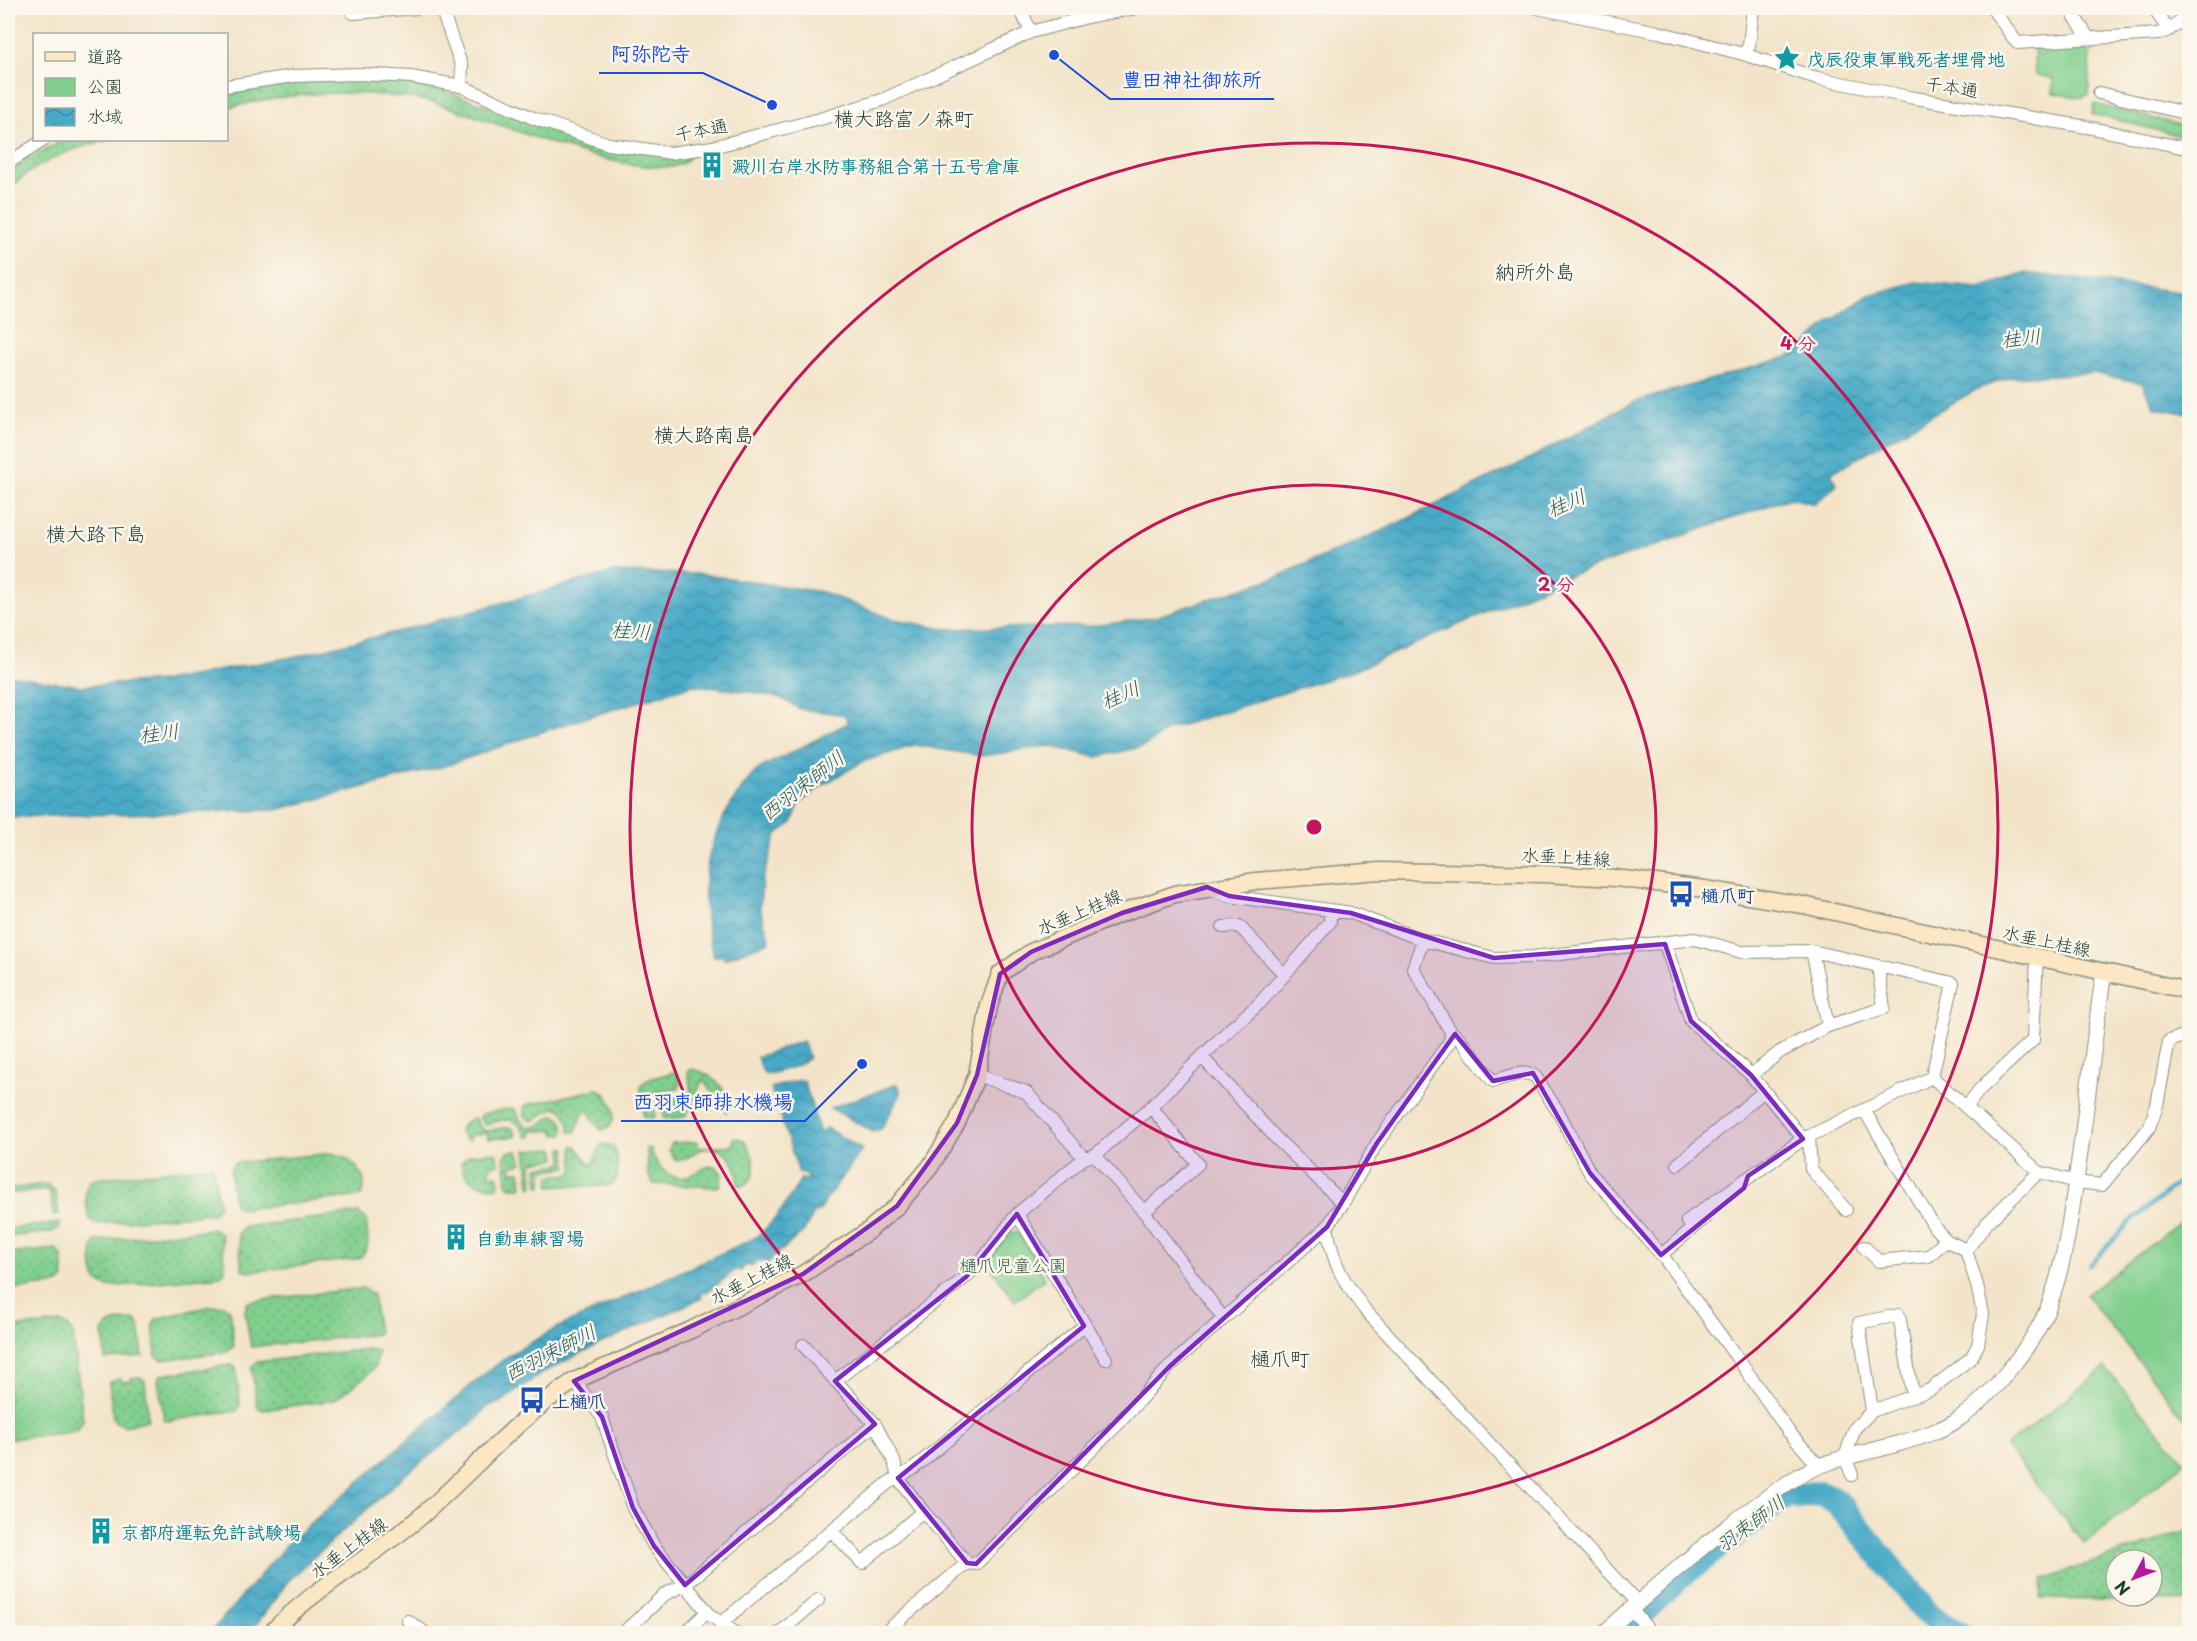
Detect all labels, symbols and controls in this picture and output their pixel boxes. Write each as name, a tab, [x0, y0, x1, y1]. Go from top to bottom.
legend	[33, 33, 228, 141]
callout: 阿弥陀寺	[599, 35, 703, 73]
text: 阿弥陀寺	[611, 38, 691, 68]
text: 道路	[87, 42, 123, 69]
place icon: 戊辰役東軍戦死者埋骨地	[1772, 43, 1802, 73]
place label: 戊辰役東軍戦死者埋骨地	[1807, 45, 2005, 72]
callout: 豊田神社御旅所	[1110, 61, 1274, 99]
text: 豊田神社御旅所	[1122, 64, 1262, 94]
street label: 千本通	[1923, 68, 1981, 104]
text: 公園	[87, 72, 123, 99]
text: 水域	[87, 102, 123, 129]
district label: 横大路富ノ森町	[834, 103, 974, 133]
street label: 千本通	[672, 111, 730, 147]
building icon: 澱川右岸水防事務組合第十五号倉庫	[697, 150, 727, 180]
place label: 澱川右岸水防事務組合第十五号倉庫	[732, 152, 1020, 179]
district label: 納所外島	[1495, 256, 1575, 286]
water label: 桂川	[2000, 320, 2042, 354]
text: 4 分	[1780, 329, 1816, 356]
district label: 横大路南島	[654, 419, 754, 449]
water label: 桂川	[1542, 480, 1590, 524]
district label: 横大路下島	[46, 518, 146, 548]
text: 2 分	[1538, 570, 1574, 597]
water label: 桂川	[610, 614, 652, 646]
water label: 桂川	[1096, 672, 1144, 716]
water label: 桂川	[137, 715, 181, 749]
water label: 西羽束師川	[753, 742, 851, 828]
centre of rings	[1304, 817, 1324, 837]
street label: 水垂上桂線	[1520, 840, 1612, 872]
bus stop icon: 樋爪町	[1666, 879, 1696, 909]
street label: 水垂上桂線	[1032, 881, 1126, 941]
place label: 樋爪町	[1701, 881, 1755, 908]
street label: 水垂上桂線	[2000, 917, 2094, 963]
callout: 西羽束師排水機場	[621, 1083, 805, 1121]
text: 西羽束師排水機場	[633, 1086, 793, 1116]
building icon: 自動車練習場	[441, 1222, 471, 1252]
place label: 自動車練習場	[476, 1224, 584, 1251]
street label: 水垂上桂線	[705, 1246, 797, 1310]
park label: 樋爪児童公園	[959, 1251, 1067, 1278]
water label: 西羽束師川	[499, 1316, 601, 1388]
district label: 樋爪町	[1250, 1343, 1310, 1373]
bus stop icon: 上樋爪	[517, 1385, 547, 1415]
place label: 上樋爪	[552, 1387, 606, 1414]
water label: 羽束師川	[1709, 1487, 1791, 1559]
street label: 水垂上桂線	[304, 1510, 392, 1584]
building icon: 京都府運転免許試験場	[86, 1516, 116, 1546]
place label: 京都府運転免許試験場	[121, 1518, 301, 1545]
north arrow	[2104, 1548, 2164, 1608]
text: N	[2109, 1576, 2135, 1601]

